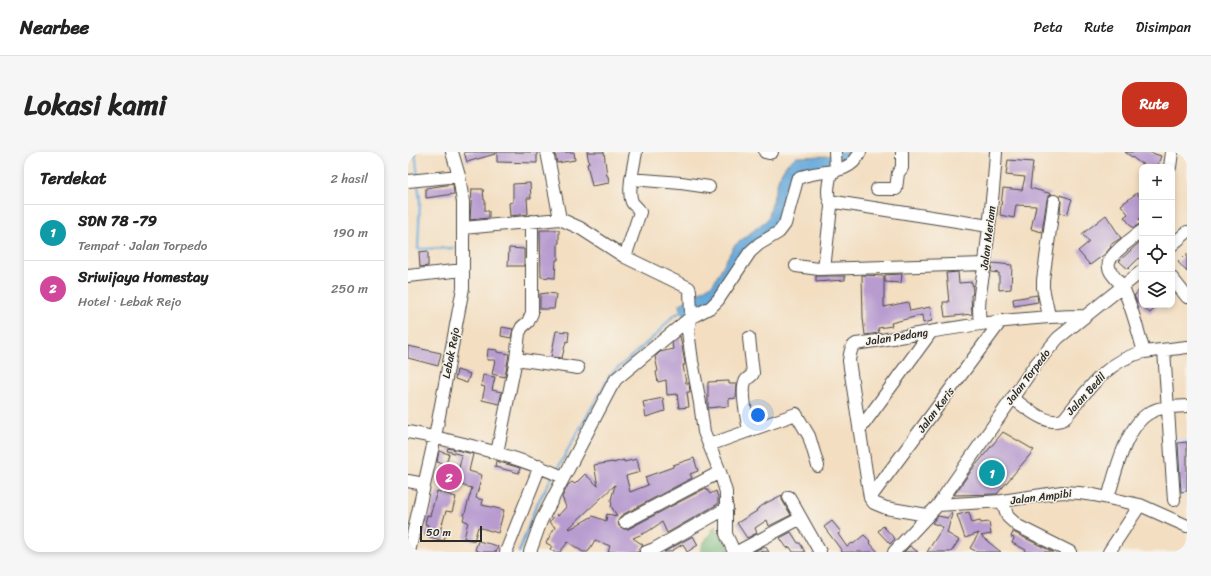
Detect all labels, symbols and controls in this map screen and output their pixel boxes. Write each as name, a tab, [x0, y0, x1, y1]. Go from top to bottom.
text: Nearbee	[20, 11, 89, 44]
text: Peta	[1034, 15, 1062, 40]
text: Rute	[1084, 15, 1114, 40]
text: Disimpan	[1136, 15, 1191, 40]
text: Lokasi kami	[24, 80, 166, 129]
button: Rute	[1122, 82, 1187, 127]
text: Terdekat	[40, 163, 106, 193]
map controls	[1139, 164, 1175, 308]
button: +	[1139, 164, 1175, 200]
text: 2 hasil	[331, 167, 368, 190]
button: −	[1139, 200, 1175, 236]
street label: Jalan Meriam	[975, 204, 1001, 272]
text: SDN 78 -79	[78, 208, 157, 234]
text: 1	[50, 221, 56, 244]
text: 190 m	[333, 221, 368, 244]
text: Tempat · Jalan Torpedo	[78, 234, 207, 257]
button: locate	[1139, 236, 1175, 272]
text: Sriwijaya Homestay	[78, 264, 208, 290]
button: layers	[1139, 272, 1175, 308]
text: 2	[49, 277, 57, 300]
text: 250 m	[331, 277, 368, 300]
text: Hotel · Lebak Rejo	[78, 290, 181, 313]
street label: Jalan Pedang	[864, 323, 930, 351]
street label: Lebak Rejo	[437, 325, 465, 380]
street label: Jalan Torpedo	[1000, 345, 1056, 410]
street label: Jalan Bedil	[1061, 368, 1111, 421]
street label: Jalan Keris	[912, 382, 960, 438]
your location	[748, 405, 768, 425]
pin: 1	[979, 458, 1005, 488]
pin: 2	[436, 462, 462, 492]
street label: Jalan Ampibi	[1008, 484, 1074, 510]
text: 50 m	[426, 523, 451, 542]
scale bar	[420, 524, 482, 543]

